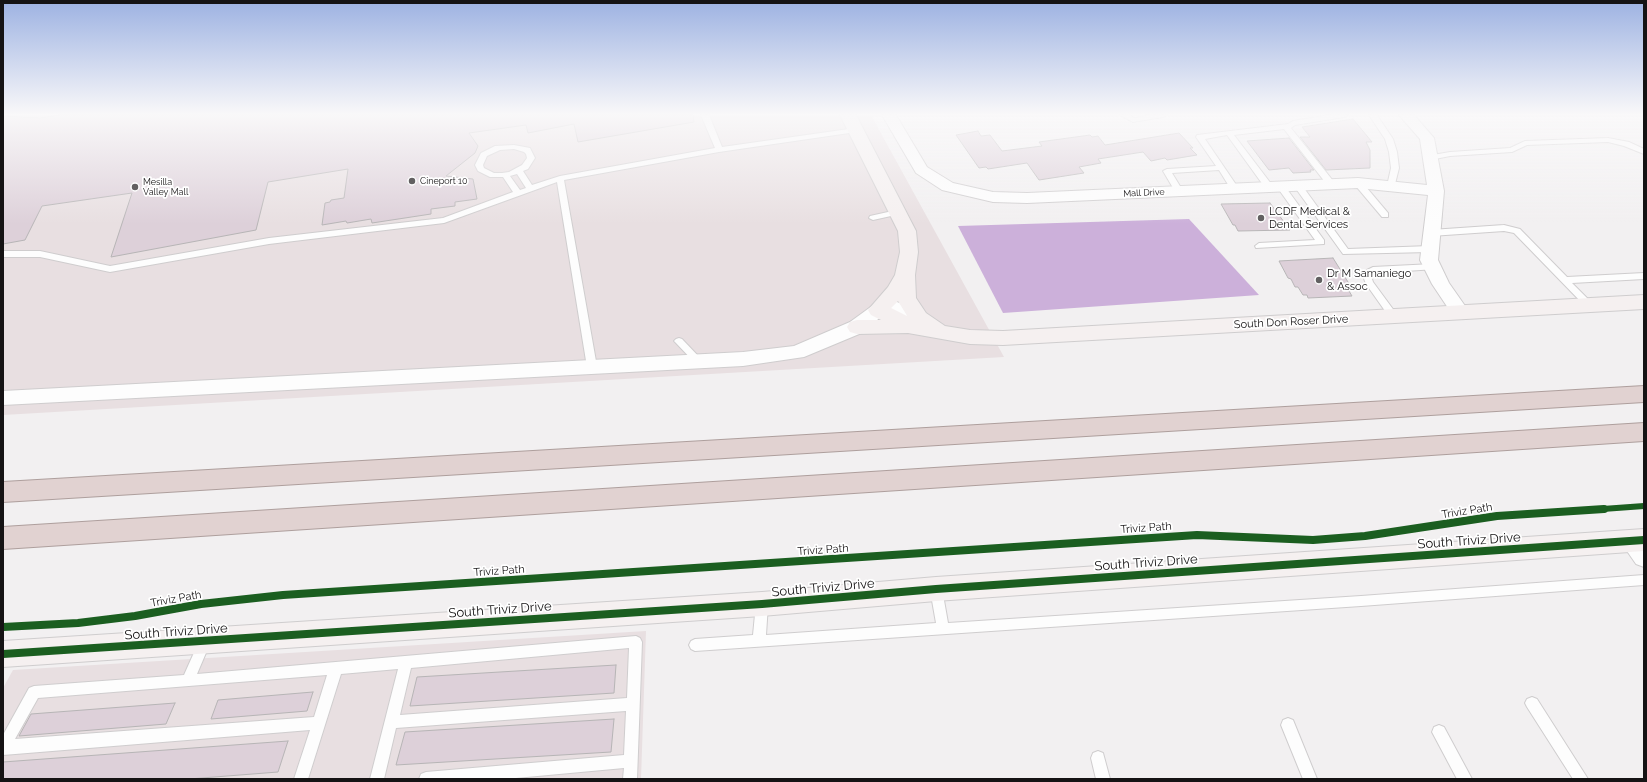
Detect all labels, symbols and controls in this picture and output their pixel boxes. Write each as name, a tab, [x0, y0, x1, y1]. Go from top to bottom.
marker: Cineport 10	[407, 176, 417, 186]
place label: Cineport 10	[420, 176, 467, 186]
place label: Mesilla Valley Mall	[143, 177, 188, 198]
marker: Mesilla Valley Mall	[130, 182, 140, 192]
street label: Mall Drive	[1123, 187, 1165, 199]
place label: LCDF Medical & Dental Services	[1269, 205, 1350, 231]
marker: LCDF Medical & Dental Services	[1256, 213, 1266, 223]
place label: Dr M Samaniego & Assoc	[1327, 267, 1411, 293]
marker: Dr M Samaniego & Assoc	[1314, 275, 1324, 285]
street label: South Don Roser Drive	[1233, 312, 1349, 332]
street label: Triviz Path	[1441, 500, 1493, 522]
street label: Triviz Path	[1120, 520, 1172, 536]
street label: South Triviz Drive	[1417, 530, 1521, 552]
street label: Triviz Path	[797, 542, 849, 558]
street label: South Triviz Drive	[1094, 552, 1198, 574]
street label: Triviz Path	[473, 563, 525, 579]
street label: South Triviz Drive	[771, 576, 875, 600]
street label: Triviz Path	[150, 588, 202, 610]
street label: South Triviz Drive	[448, 599, 552, 621]
street label: South Triviz Drive	[124, 621, 228, 643]

